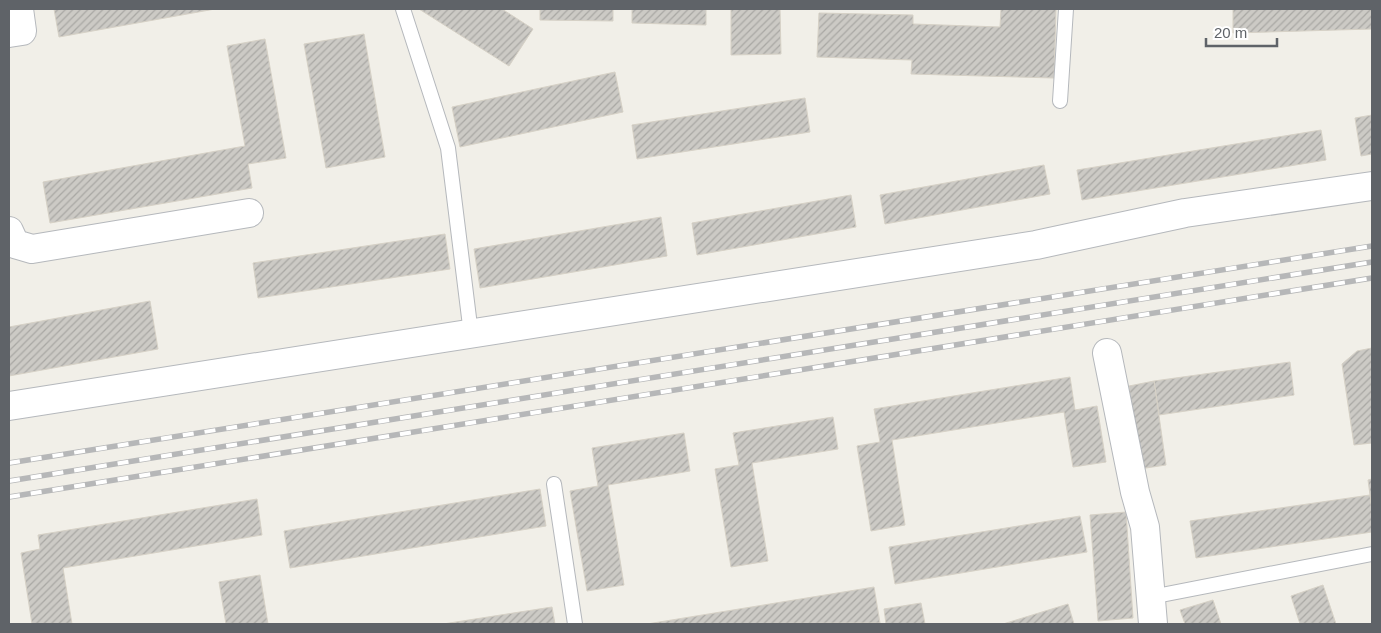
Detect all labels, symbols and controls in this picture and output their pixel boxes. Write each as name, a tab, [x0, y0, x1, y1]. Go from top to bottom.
scale bar	[1206, 15, 1277, 47]
text: 20 m	[1214, 24, 1247, 41]

